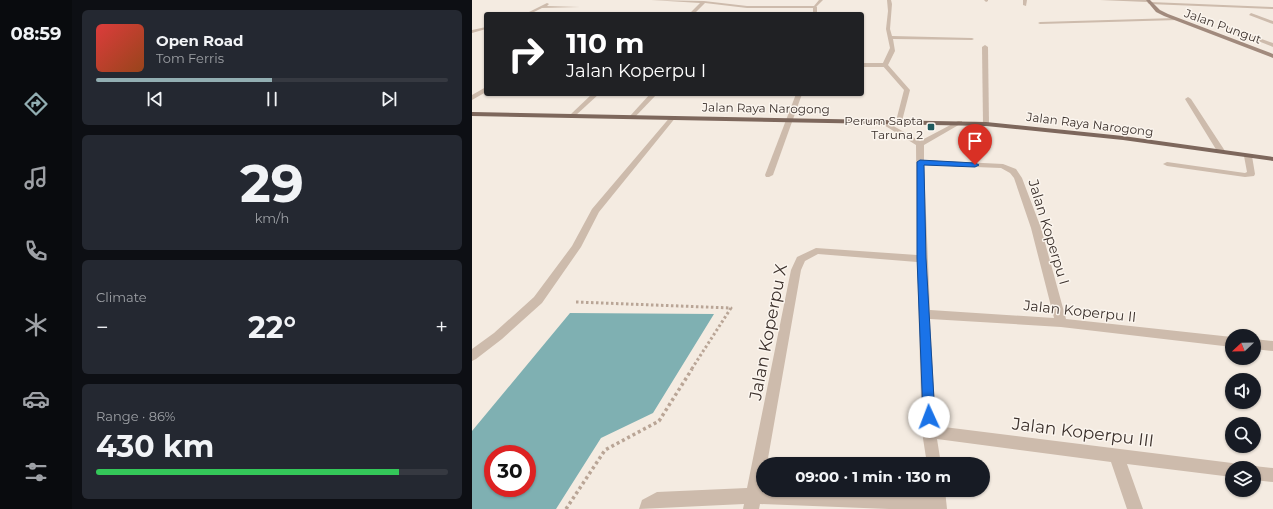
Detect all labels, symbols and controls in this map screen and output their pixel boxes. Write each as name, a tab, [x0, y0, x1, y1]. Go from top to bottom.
street label: Jalan Pungut	[1182, 5, 1264, 47]
text: 08:59	[11, 23, 62, 45]
text: 110 m	[566, 26, 644, 60]
icon: right	[500, 28, 552, 80]
text: Open Road	[156, 31, 244, 50]
text: Tom Ferris	[156, 50, 224, 66]
text: Jalan Koperpu I	[566, 60, 706, 82]
icon: previous	[144, 88, 166, 110]
icon: pause	[261, 88, 283, 110]
icon: next	[378, 88, 400, 110]
icon: directions	[22, 90, 50, 118]
street label: Jalan Raya Narogong	[701, 99, 830, 117]
street label: Jalan Raya Narogong	[1025, 109, 1154, 139]
place label: Perum Sapta Taruna 2	[844, 113, 923, 142]
marker: Perum Sapta Taruna 2	[926, 122, 936, 132]
pin	[958, 124, 992, 165]
icon: arrive	[964, 130, 986, 152]
text: 29	[240, 152, 304, 215]
icon: music	[22, 164, 50, 192]
street label: Jalan Koperpu I	[1024, 176, 1074, 287]
text: km/h	[255, 210, 289, 226]
icon: phone	[22, 237, 50, 265]
street label: Jalan Koperpu X	[745, 262, 791, 403]
text: Climate	[96, 289, 147, 305]
street label: Jalan Koperpu II	[1022, 296, 1137, 326]
text: 22°	[248, 309, 296, 346]
icon: climate	[22, 311, 50, 339]
text: −	[96, 314, 109, 341]
text: +	[435, 314, 448, 341]
north arrow	[1225, 329, 1261, 365]
map controls	[1225, 329, 1261, 497]
button: sound	[1225, 373, 1261, 409]
icon: car	[22, 385, 50, 413]
position arrow	[908, 396, 950, 438]
text: Range · 86%	[96, 408, 175, 424]
street label: Jalan Koperpu III	[1010, 413, 1155, 451]
button: search	[1225, 417, 1261, 453]
text: 430 km	[96, 428, 214, 465]
speed limit sign: 30	[484, 445, 536, 497]
icon: filters	[22, 458, 50, 486]
button: layers	[1225, 461, 1261, 497]
text: 09:00 · 1 min · 130 m	[795, 467, 951, 486]

